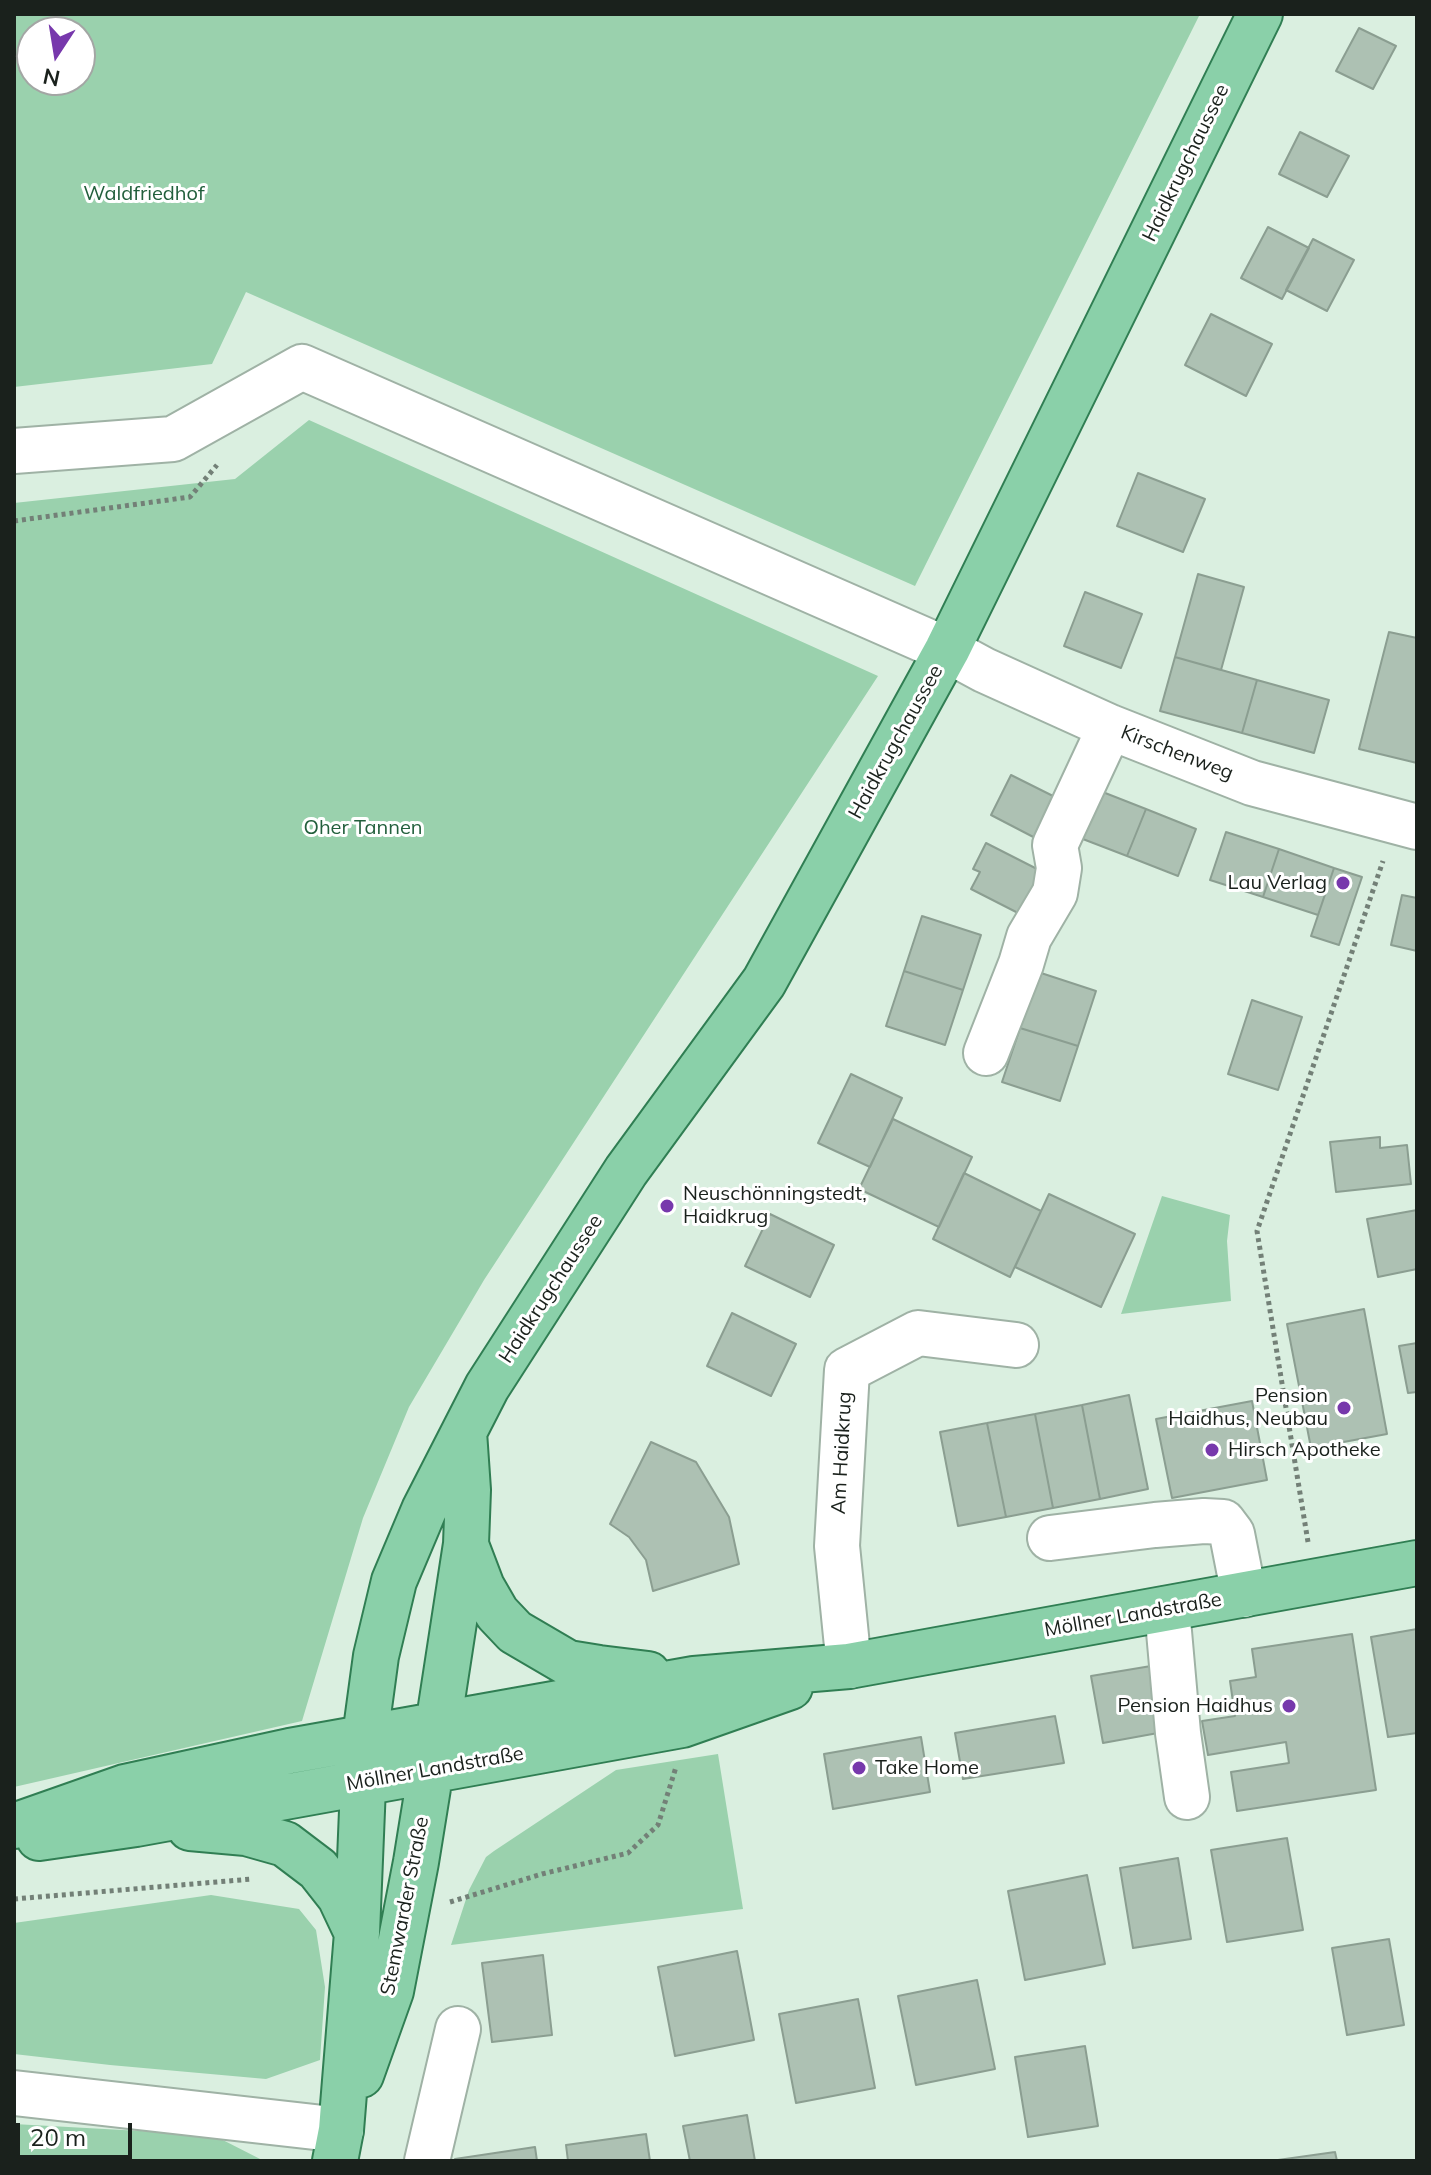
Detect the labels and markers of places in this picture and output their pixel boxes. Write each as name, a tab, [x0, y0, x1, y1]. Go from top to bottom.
place label: Lau Verlag	[1228, 871, 1327, 895]
marker: Lau Verlag	[1334, 874, 1352, 892]
place label: Neuschönningstedt, Haidkrug	[683, 1182, 867, 1229]
marker: Neuschönningstedt, Haidkrug	[658, 1197, 676, 1215]
place label: Pension Haidhus, Neubau	[1168, 1384, 1328, 1431]
marker: Pension Haidhus, Neubau	[1335, 1399, 1353, 1417]
place label: Hirsch Apotheke	[1228, 1438, 1381, 1462]
marker: Hirsch Apotheke	[1203, 1441, 1221, 1459]
place label: Pension Haidhus	[1118, 1694, 1273, 1718]
marker: Pension Haidhus	[1280, 1697, 1298, 1715]
place label: Take Home	[875, 1756, 979, 1780]
marker: Take Home	[850, 1759, 868, 1777]

